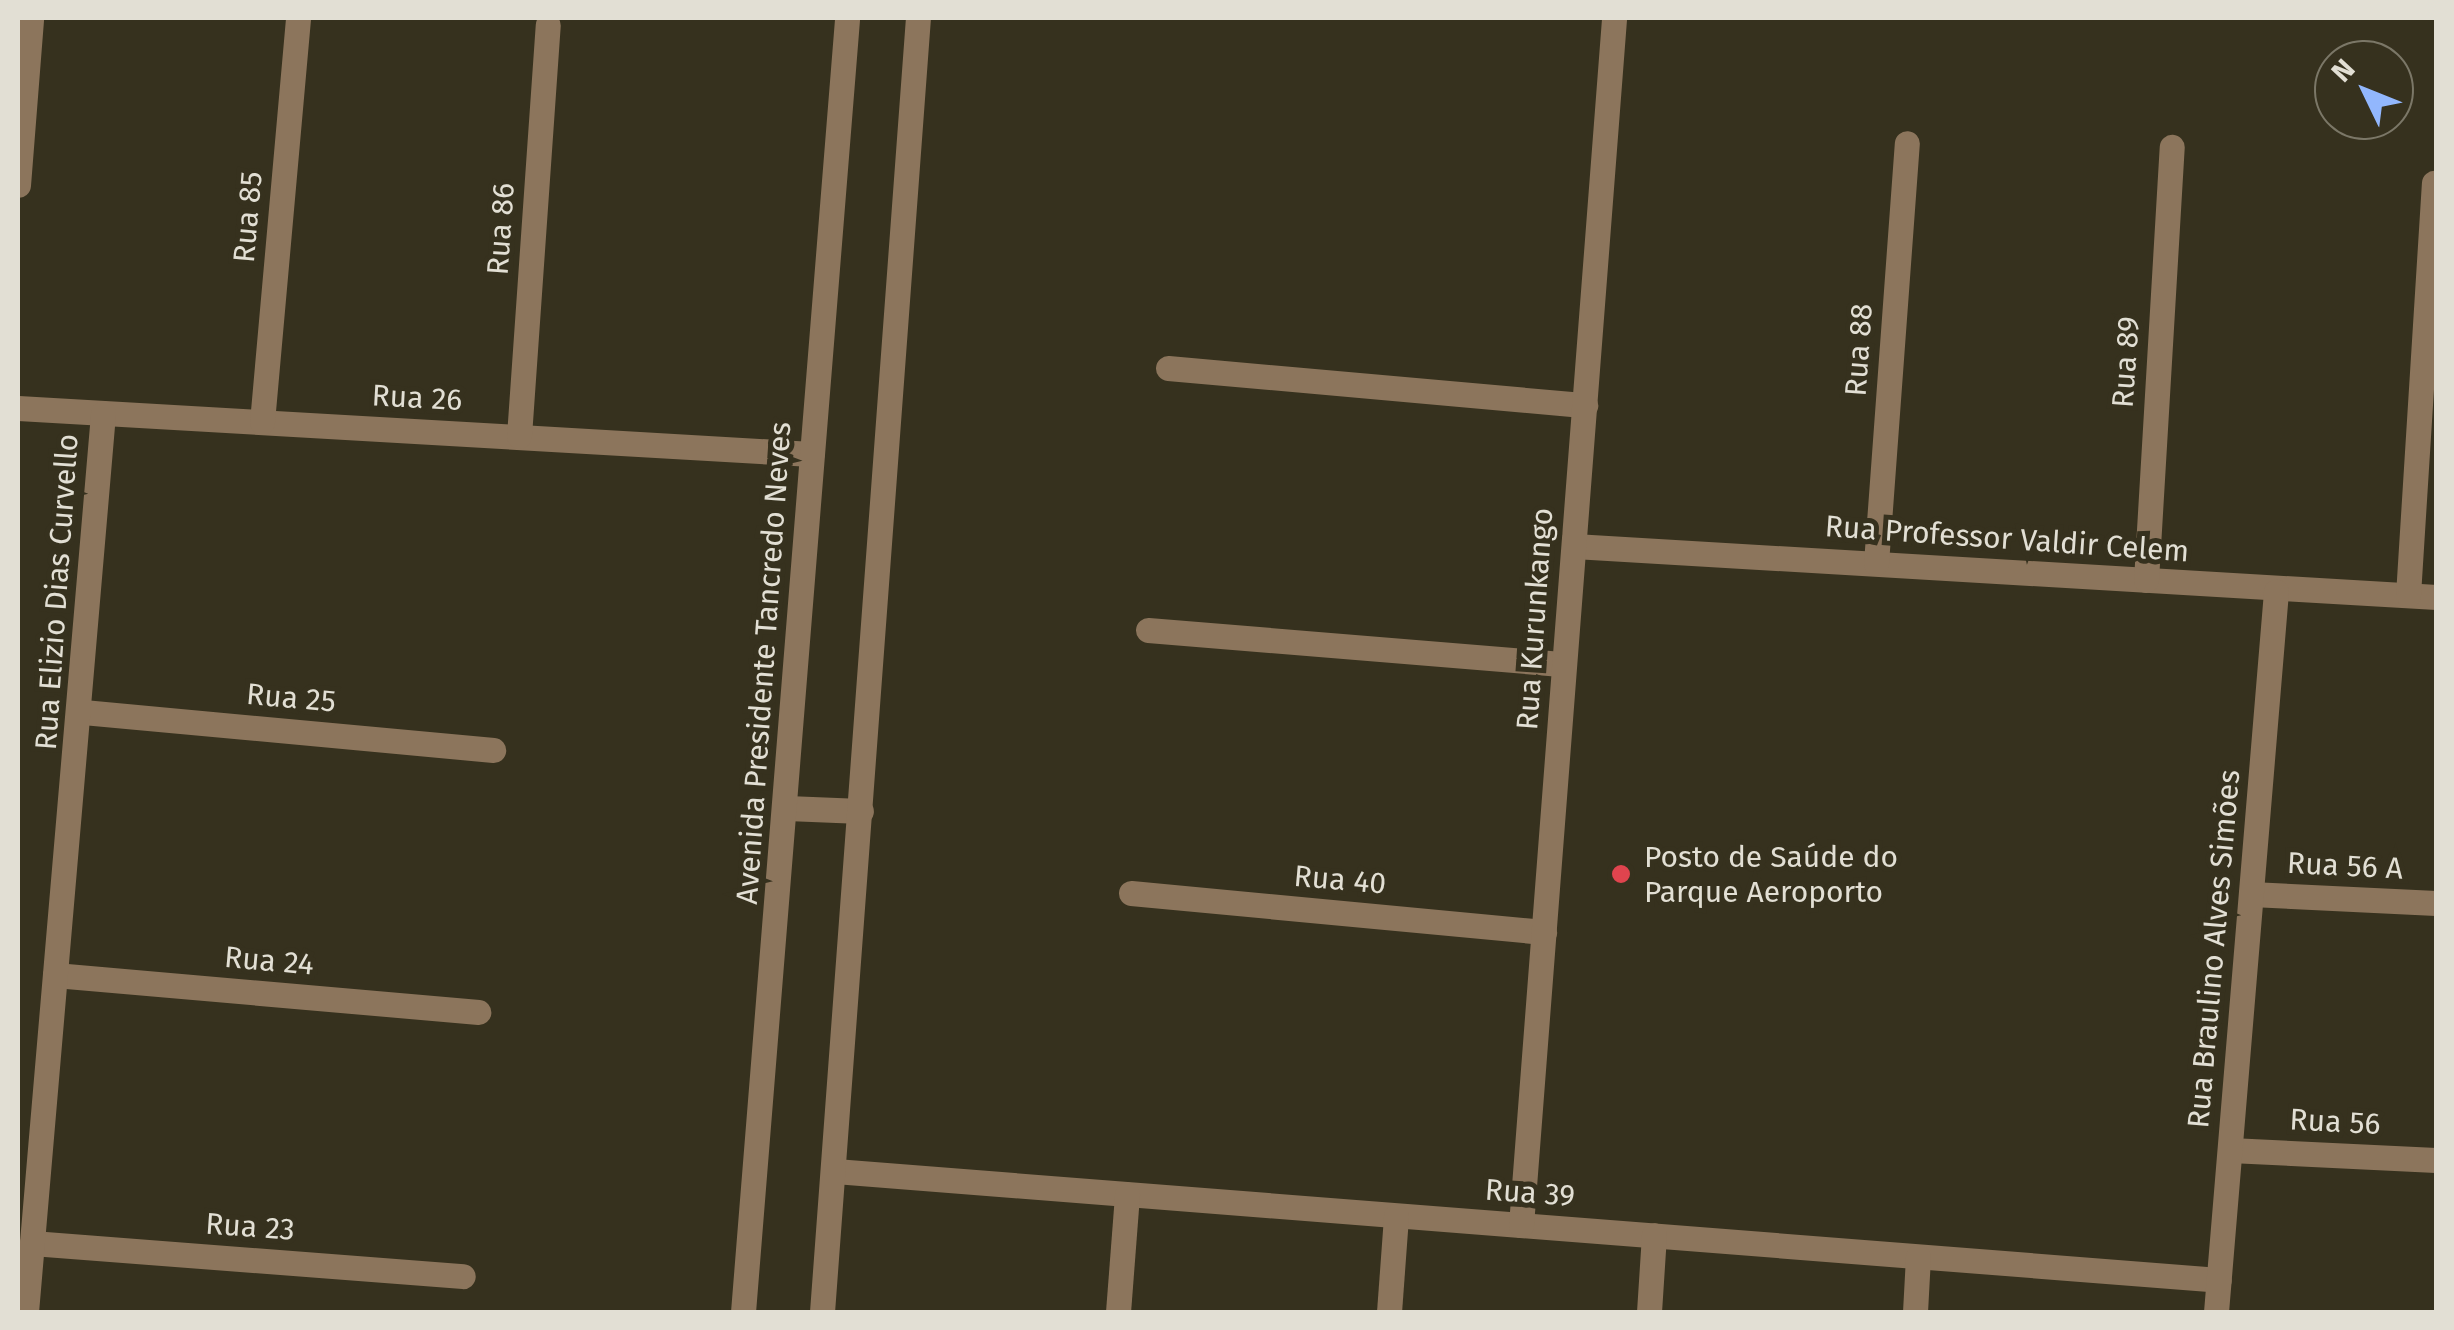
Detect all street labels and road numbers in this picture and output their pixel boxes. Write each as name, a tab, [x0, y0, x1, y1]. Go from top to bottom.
street label: Rua 85	[226, 170, 270, 264]
street label: Rua 86	[480, 182, 522, 276]
street label: Rua 88	[1838, 302, 1880, 398]
street label: Rua 89	[2105, 315, 2147, 409]
street label: Rua 26	[371, 378, 463, 418]
street label: Avenida Presidente Tancredo Neves	[729, 420, 799, 906]
street label: Rua Elizio Dias Curvello	[28, 433, 86, 751]
street label: Rua Kurunkango	[1509, 507, 1561, 731]
street label: Rua Professor Valdir Celem	[1824, 508, 2190, 570]
street label: Rua 25	[245, 676, 337, 720]
street label: Rua Braulino Alves Simões	[2180, 768, 2248, 1130]
street label: Rua 56 A	[2286, 845, 2404, 887]
street label: Rua 40	[1292, 858, 1388, 902]
street label: Rua 24	[223, 939, 315, 983]
street label: Rua 56	[2289, 1102, 2381, 1142]
street label: Rua 39	[1484, 1172, 1576, 1214]
street label: Rua 23	[204, 1206, 296, 1248]

